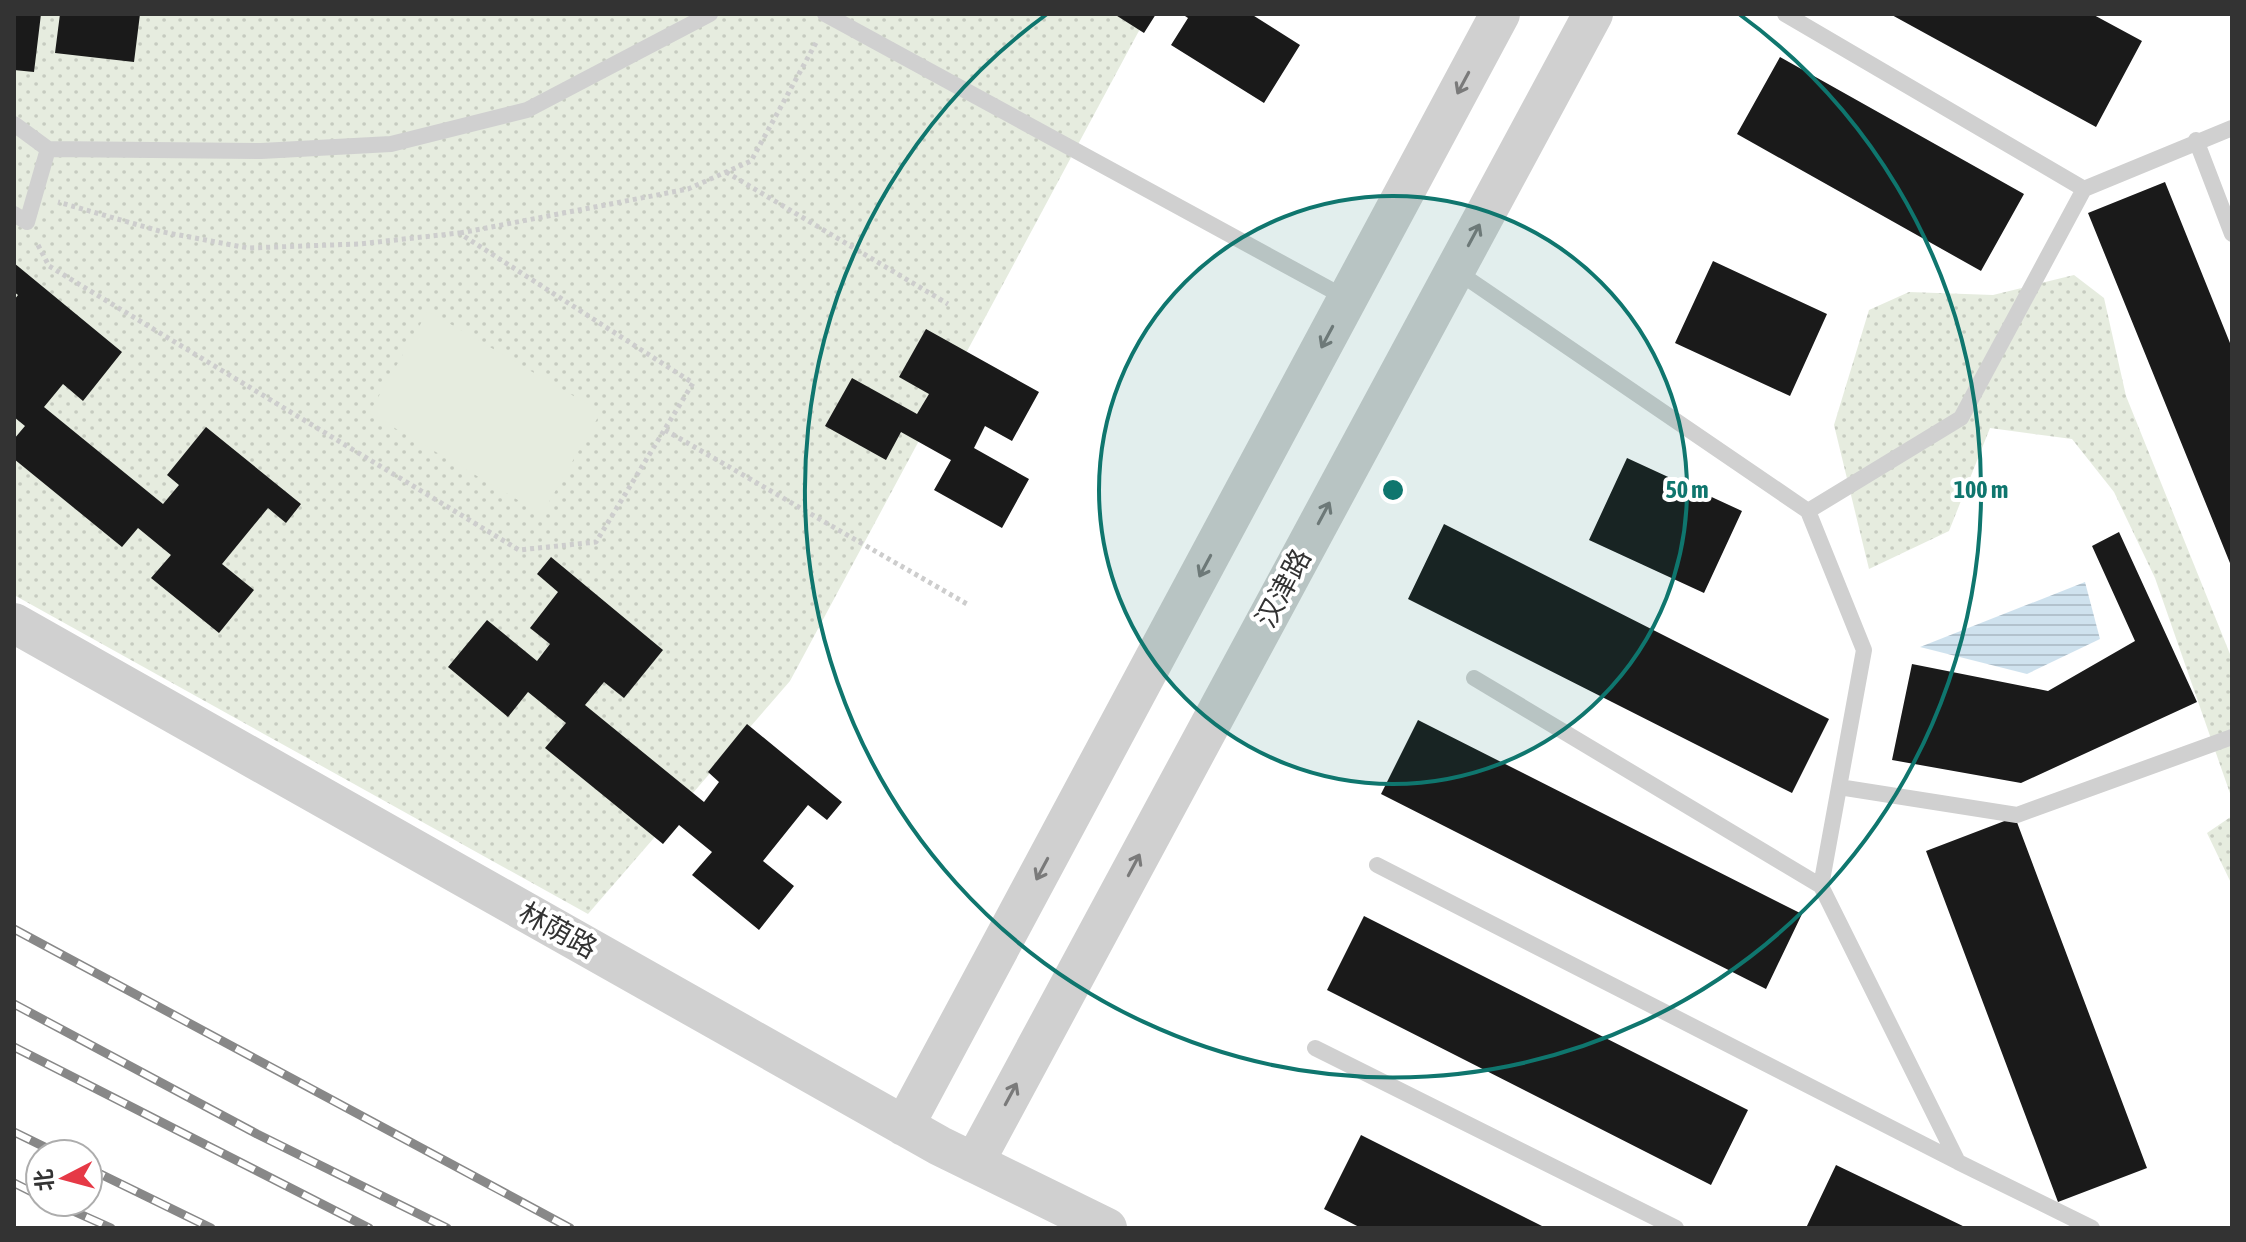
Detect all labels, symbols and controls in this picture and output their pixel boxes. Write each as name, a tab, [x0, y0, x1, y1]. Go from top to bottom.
one-way arrow	[1455, 70, 1471, 94]
one-way arrow	[1466, 224, 1482, 247]
one-way arrow	[1319, 324, 1335, 348]
centre of rings	[1379, 476, 1407, 504]
text: 50 m	[1665, 476, 1709, 503]
text: 100 m	[1954, 476, 2008, 503]
one-way arrow	[1317, 502, 1332, 526]
street label: 汉津路	[1249, 543, 1317, 633]
one-way arrow	[1196, 553, 1212, 577]
one-way arrow	[1127, 854, 1142, 878]
one-way arrow	[1034, 857, 1050, 880]
street label: 林荫路	[514, 896, 602, 964]
one-way arrow	[1003, 1083, 1019, 1106]
north arrow	[24, 1138, 104, 1218]
text: 北	[30, 1168, 58, 1192]

